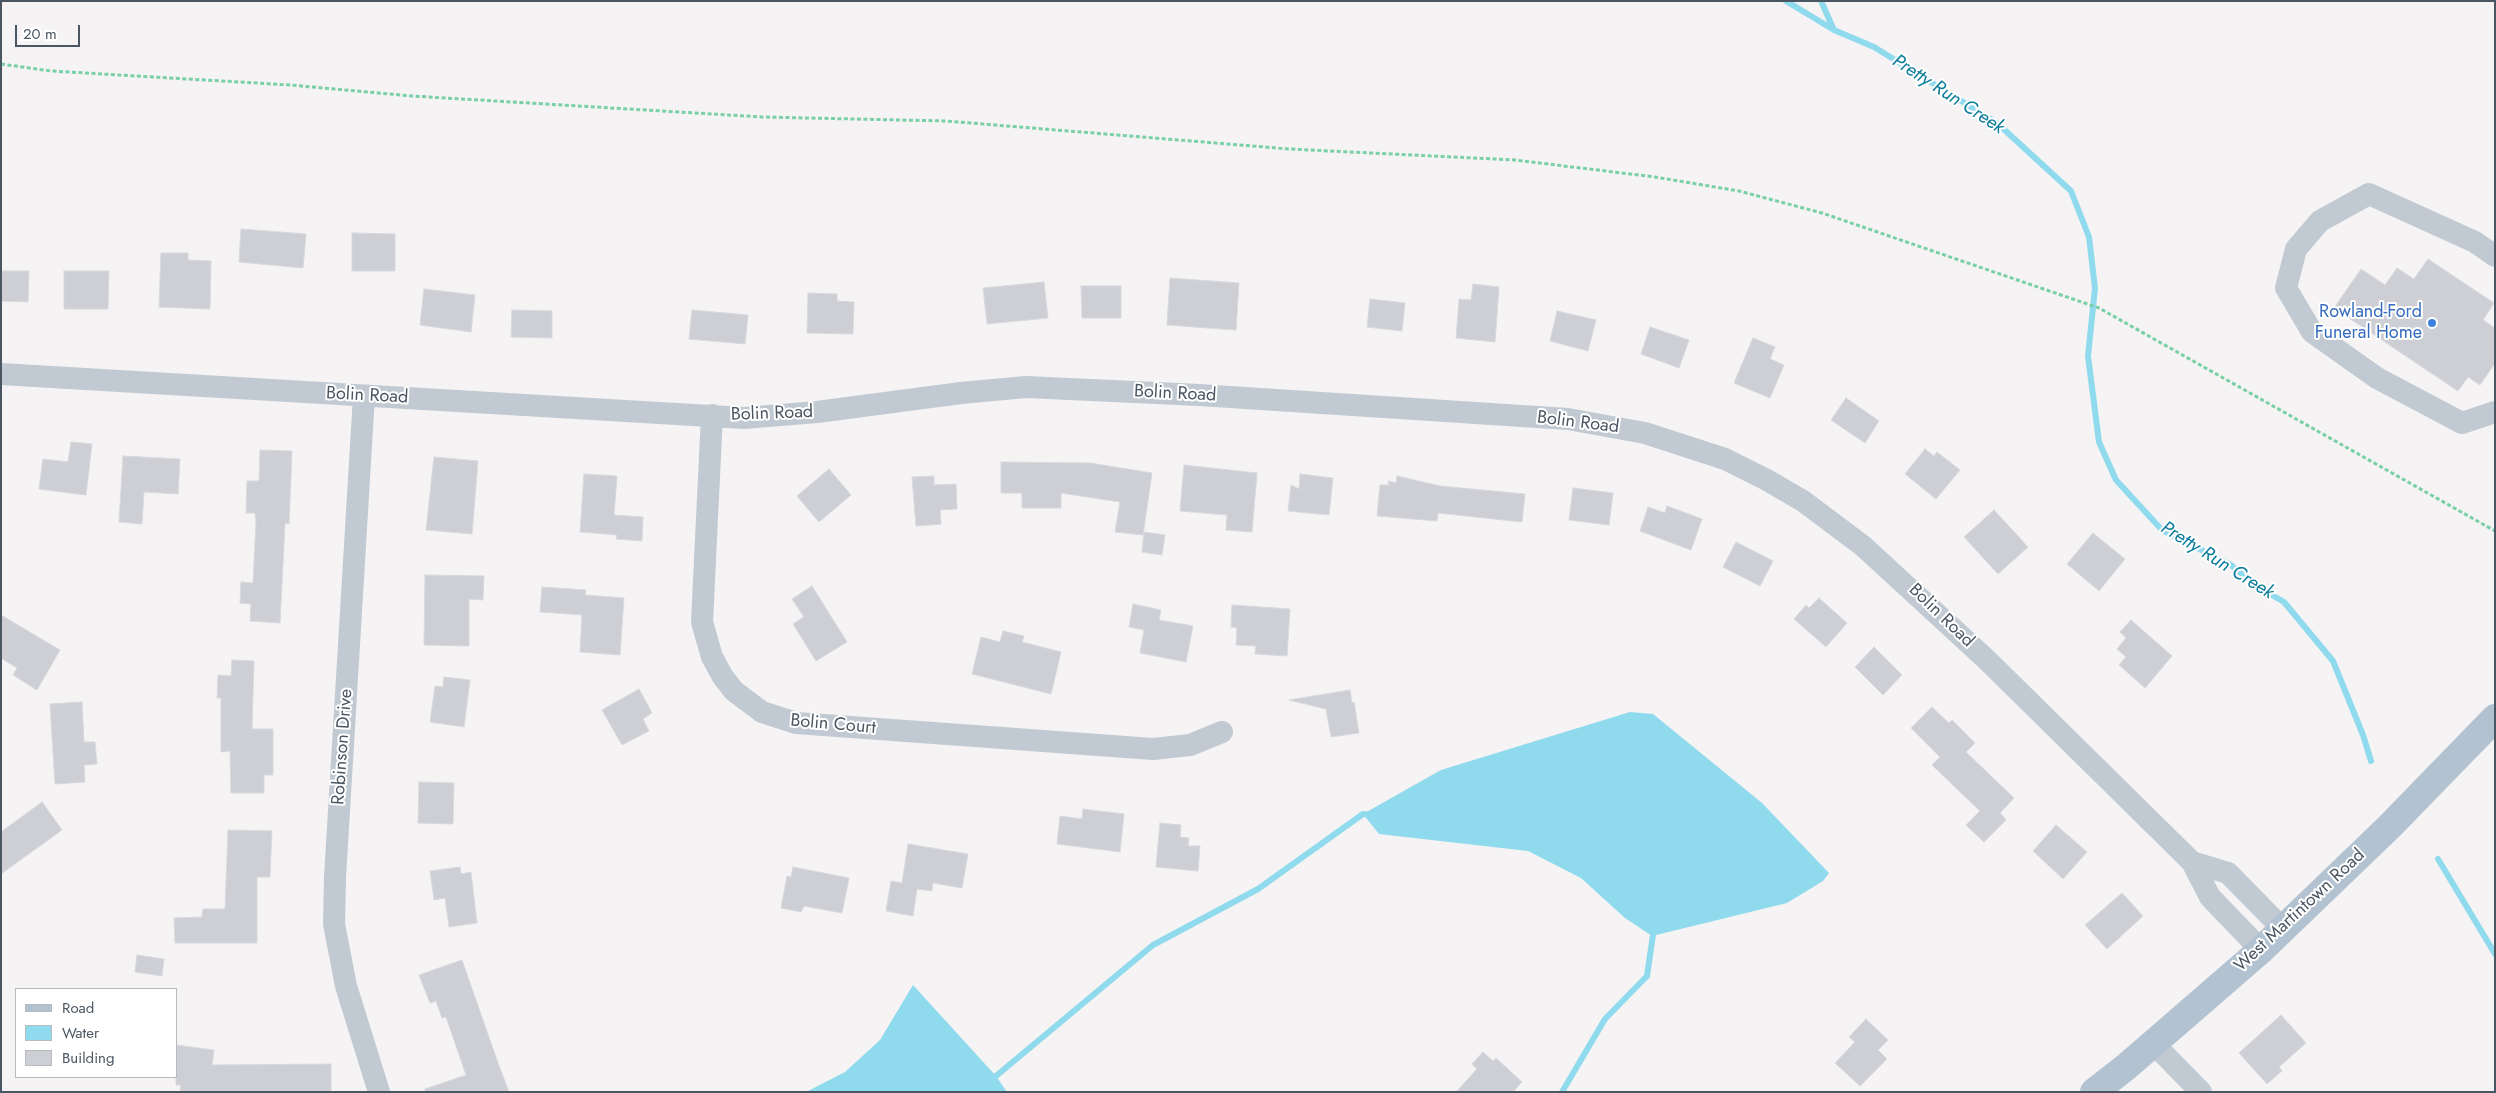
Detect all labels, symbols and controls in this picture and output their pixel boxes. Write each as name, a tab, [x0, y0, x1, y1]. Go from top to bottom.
scale bar	[18, 15, 82, 47]
text: 20 m	[23, 23, 57, 45]
water label: Pretty Run Creek	[1888, 50, 2008, 140]
place label: Rowland-Ford Funeral Home	[2315, 302, 2422, 344]
marker: Rowland-Ford Funeral Home	[2426, 317, 2438, 329]
street label: Bolin Road	[1133, 381, 1217, 407]
street label: Bolin Road	[325, 383, 409, 409]
street label: Bolin Road	[730, 402, 814, 426]
street label: Bolin Road	[1536, 407, 1620, 439]
water label: Pretty Run Creek	[2156, 517, 2278, 605]
street label: Bolin Road	[1904, 580, 1978, 652]
street label: Robinson Drive	[328, 688, 358, 806]
street label: Bolin Court	[789, 711, 877, 739]
street label: West Martintown Road	[2230, 845, 2370, 977]
legend	[15, 988, 178, 1078]
text: Road	[62, 997, 94, 1019]
text: Water	[62, 1022, 99, 1044]
text: Building	[62, 1047, 114, 1069]

